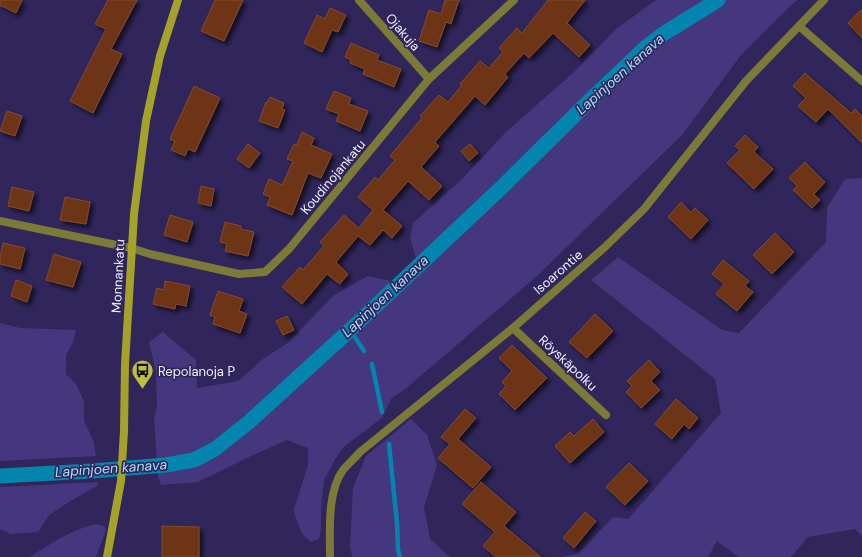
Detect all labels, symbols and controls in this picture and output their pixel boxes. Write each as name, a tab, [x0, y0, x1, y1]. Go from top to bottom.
street label: Ojakuja	[382, 10, 424, 54]
water label: Lapinjoen kanava	[572, 30, 668, 118]
street label: Koudinojankatu	[297, 136, 369, 218]
street label: Monnankatu	[108, 239, 128, 313]
street label: Isoarontie	[530, 246, 586, 298]
water label: Lapinjoen kanava	[338, 251, 432, 341]
street label: Röyskäpolku	[535, 331, 601, 395]
bus stop icon: Repolanoja P	[130, 358, 156, 391]
place label: Repolanoja P	[158, 363, 235, 380]
water label: Lapinjoen kanava	[54, 455, 168, 481]

